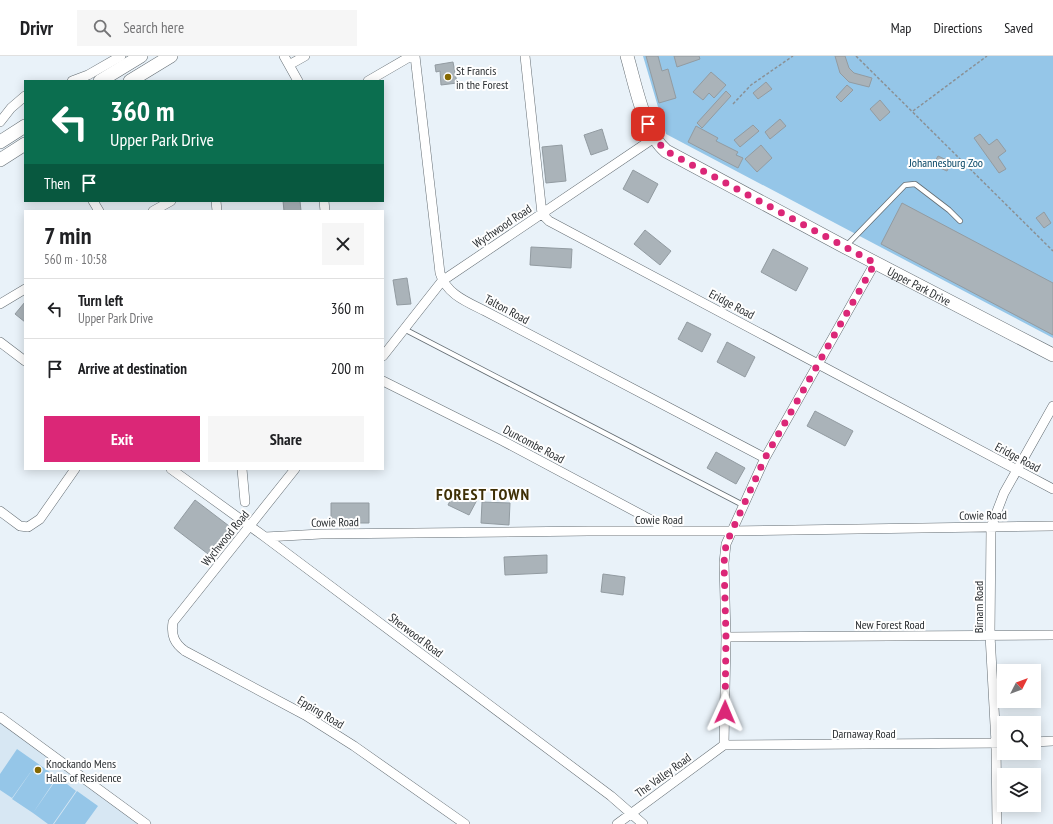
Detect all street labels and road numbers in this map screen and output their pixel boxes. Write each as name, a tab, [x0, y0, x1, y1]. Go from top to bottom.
street label: Wychwood Road	[470, 201, 534, 251]
street label: Upper Park Drive	[885, 263, 954, 308]
street label: Eridge Road	[707, 286, 757, 322]
street label: Talton Road	[482, 291, 532, 327]
street label: Duncombe Road	[501, 422, 567, 466]
street label: Eridge Road	[993, 439, 1043, 475]
street label: Wychwood Road	[198, 507, 252, 569]
street label: Cowie Road	[959, 507, 1007, 523]
street label: Cowie Road	[635, 512, 683, 527]
street label: Cowie Road	[311, 514, 359, 530]
street label: Birnam Road	[971, 581, 986, 633]
street label: Sherwood Road	[386, 610, 446, 660]
street label: New Forest Road	[855, 617, 925, 632]
street label: Epping Road	[295, 692, 347, 732]
street label: Darnaway Road	[832, 726, 896, 741]
street label: The Valley Road	[632, 750, 694, 800]

